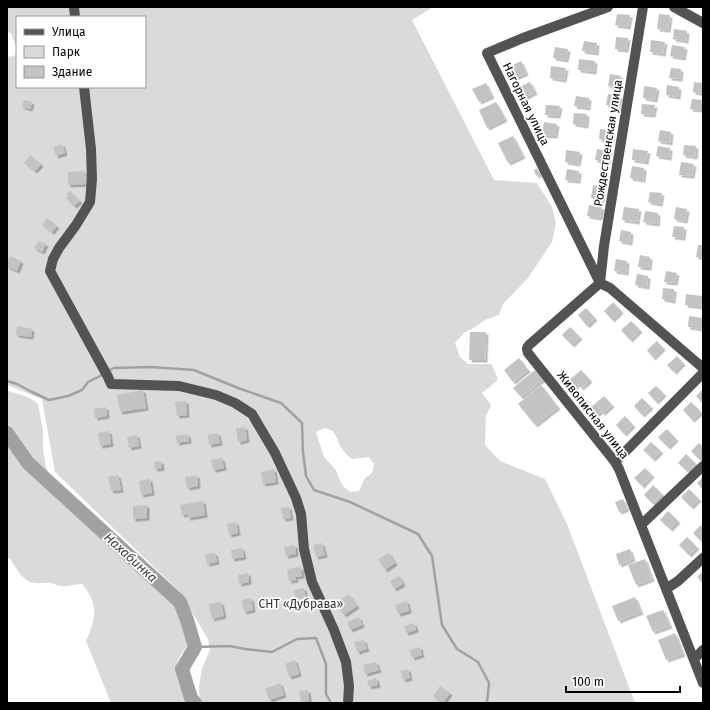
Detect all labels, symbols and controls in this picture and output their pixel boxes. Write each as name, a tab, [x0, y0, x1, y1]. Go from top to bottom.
legend	[16, 16, 146, 88]
text: Улица	[52, 25, 86, 39]
text: Парк	[52, 45, 81, 59]
street label: Нагорная улица	[500, 60, 552, 148]
text: Здание	[52, 65, 92, 79]
street label: Рождественская улица	[591, 78, 625, 208]
street label: Живописная улица	[554, 368, 632, 462]
water label: Нахабинка	[101, 530, 160, 585]
park label: СНТ «Дубрава»	[259, 597, 344, 611]
scale bar	[566, 668, 680, 694]
text: 100 m	[572, 675, 604, 689]

